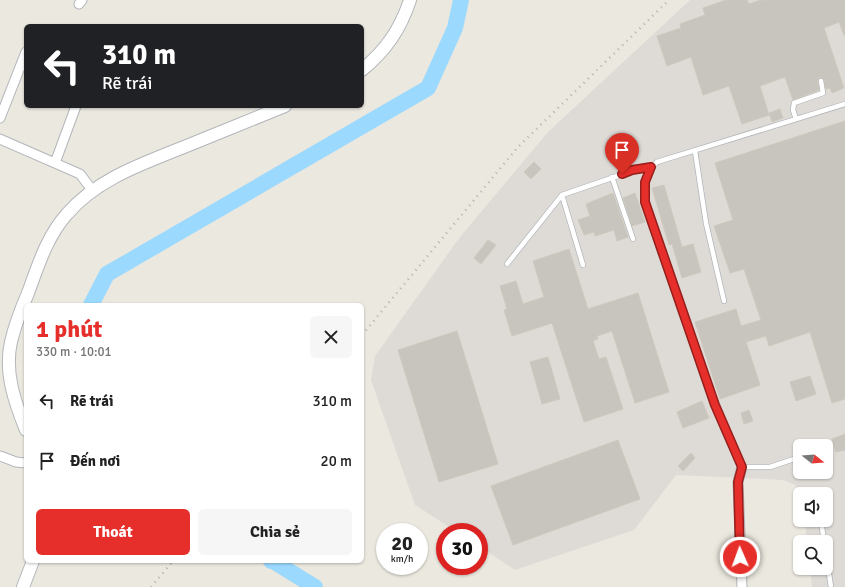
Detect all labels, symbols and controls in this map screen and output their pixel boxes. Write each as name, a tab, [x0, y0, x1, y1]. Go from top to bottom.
text: 310 m	[102, 38, 176, 72]
icon: left	[36, 40, 88, 92]
text: Rẽ trái	[102, 72, 152, 94]
pin	[605, 133, 639, 174]
icon: arrive	[611, 139, 633, 161]
text: 1 phút	[36, 314, 102, 344]
button: close	[310, 316, 352, 358]
text: 330 m · 10:01	[36, 344, 112, 360]
icon: left	[36, 390, 58, 412]
text: Rẽ trái	[70, 392, 113, 410]
text: 310 m	[312, 392, 352, 410]
north arrow	[793, 439, 833, 479]
map controls	[793, 439, 833, 575]
icon: arrive	[36, 450, 58, 472]
text: Đến nơi	[70, 452, 120, 470]
text: 20 m	[321, 452, 352, 470]
button: sound	[793, 487, 833, 527]
button: Thoát	[36, 509, 190, 555]
button: Chia sẻ	[198, 509, 352, 555]
speed limit sign: 30	[436, 523, 488, 575]
text: 20	[391, 531, 413, 556]
button: search	[793, 535, 833, 575]
position arrow	[719, 536, 761, 578]
text: km/h	[391, 553, 413, 565]

